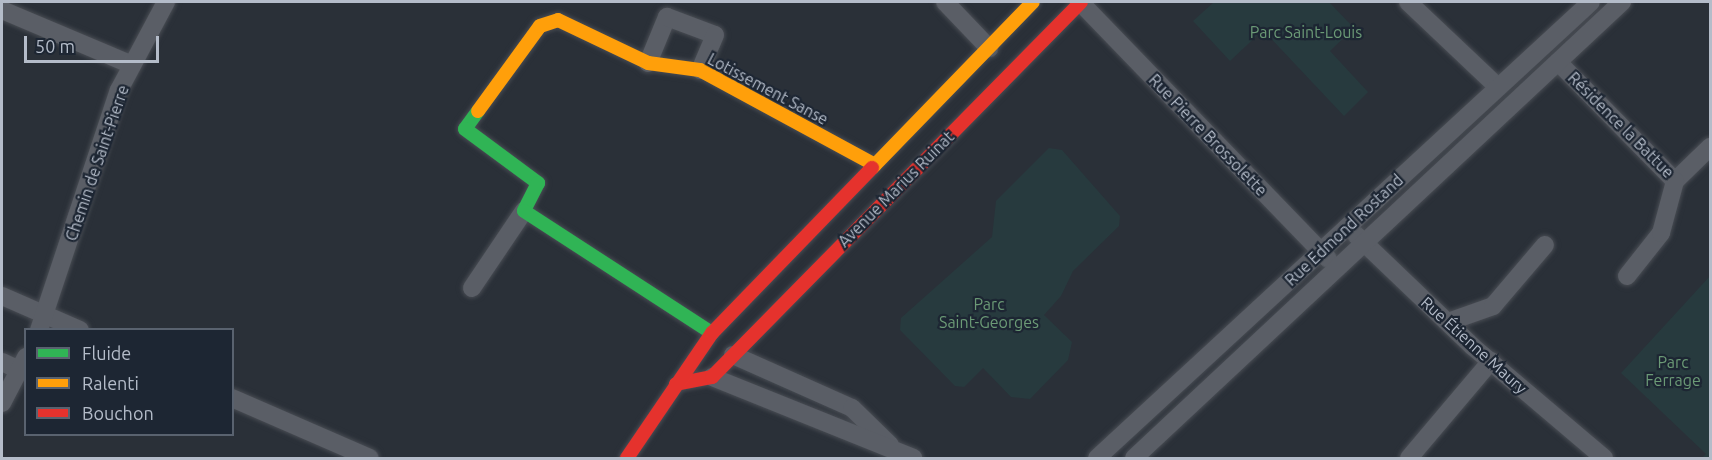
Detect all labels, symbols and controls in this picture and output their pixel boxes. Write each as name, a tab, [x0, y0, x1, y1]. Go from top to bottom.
park label: Parc Saint-Louis	[1250, 22, 1362, 42]
scale bar	[27, 24, 162, 62]
text: 50 m	[35, 36, 75, 56]
street label: Lotissement Sanse	[704, 49, 832, 129]
street label: Résidence la Battue	[1564, 68, 1678, 182]
street label: Rue Pierre Brossolette	[1145, 70, 1271, 200]
street label: Chemin de Saint-Pierre	[61, 83, 133, 243]
street label: Avenue Marius Ruinat	[834, 127, 958, 251]
street label: Rue Edmond Rostand	[1281, 170, 1407, 290]
street label: Rue Étienne Maury	[1417, 292, 1531, 398]
park label: Parc Saint-Georges	[939, 294, 1039, 332]
legend	[24, 328, 234, 436]
text: Fluide	[82, 343, 131, 363]
park label: Parc Ferrage	[1645, 352, 1701, 390]
text: Ralenti	[82, 373, 139, 393]
text: Bouchon	[82, 403, 154, 423]

